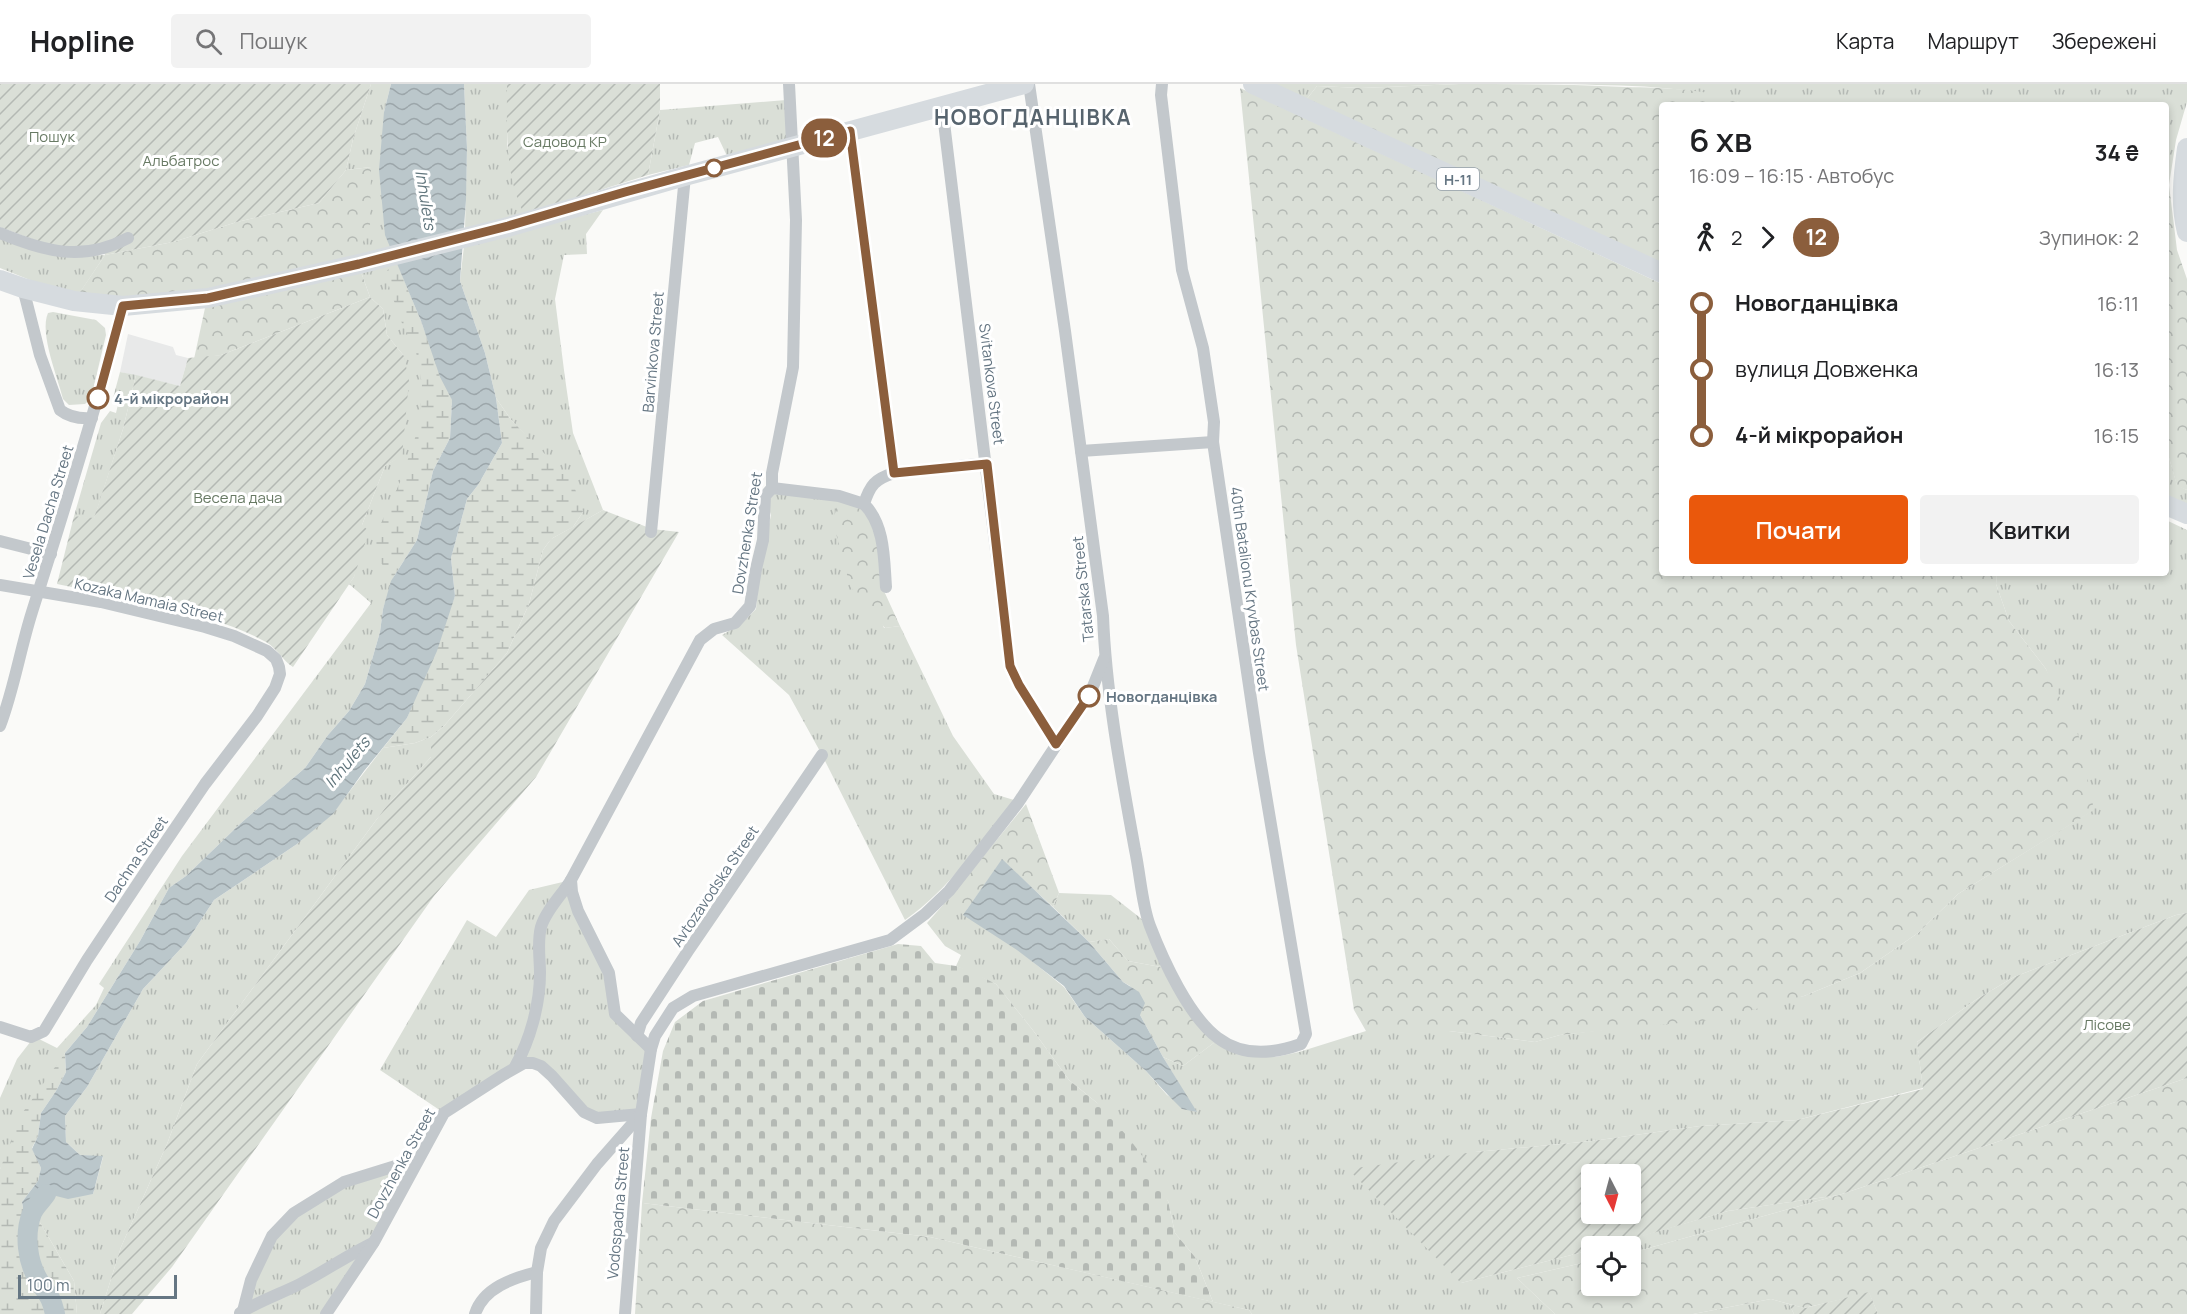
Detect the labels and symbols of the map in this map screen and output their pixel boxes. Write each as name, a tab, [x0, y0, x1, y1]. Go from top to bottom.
district label: НОВОГДАНЦІВКА	[934, 103, 1132, 131]
line badge: 12	[797, 118, 851, 158]
park label: Пошук	[29, 126, 76, 147]
park label: Садовод КР	[523, 131, 607, 152]
park label: Альбатрос	[143, 150, 219, 171]
unlabelled marker	[705, 159, 723, 177]
road number: Н-11	[1437, 168, 1479, 190]
water label: Inhulets	[410, 169, 442, 233]
street label: Barvinkova Street	[637, 291, 669, 413]
street label: Svitankova Street	[974, 322, 1010, 446]
marker: 4-й мікрорайон	[87, 387, 109, 409]
place label: 4-й мікрорайон	[114, 388, 229, 409]
street label: Vesela Dacha Street	[18, 442, 78, 582]
street label: Dovzhenka Street	[727, 470, 767, 596]
street label: 40th Batalionu Kryvbas Street	[1225, 485, 1275, 693]
park label: Весела дача	[194, 487, 282, 508]
street label: Tatarska Street	[1067, 535, 1099, 643]
street label: Kozaka Mamaia Street	[72, 573, 226, 627]
marker: Новогданцівка	[1078, 685, 1100, 707]
place label: Новогданцівка	[1106, 686, 1217, 707]
water label: Inhulets	[319, 731, 376, 792]
street label: Dachna Street	[99, 812, 173, 906]
street label: Avtozavodska Street	[667, 821, 763, 951]
park label: Лісове	[2083, 1014, 2131, 1035]
street label: Dovzhenka Street	[362, 1104, 440, 1222]
street label: Vodospadna Street	[602, 1146, 634, 1280]
north arrow	[1581, 1164, 1641, 1224]
scale bar	[18, 1272, 177, 1300]

